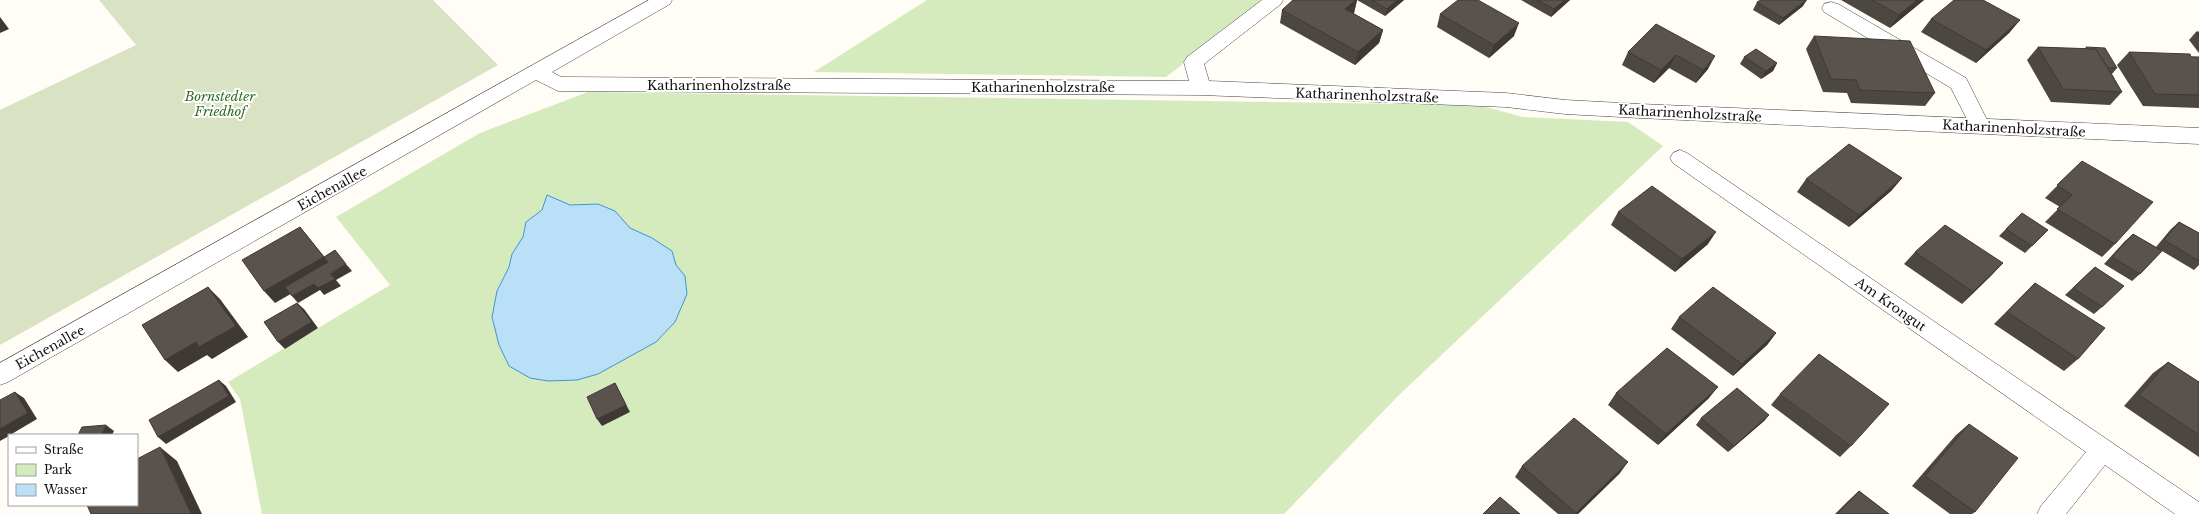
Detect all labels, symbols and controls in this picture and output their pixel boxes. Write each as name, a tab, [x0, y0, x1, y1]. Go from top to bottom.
street label: Katharinenholzstraße	[647, 77, 791, 94]
street label: Katharinenholzstraße	[971, 79, 1115, 96]
street label: Katharinenholzstraße	[1295, 84, 1439, 107]
park label: Bornstedter Friedhof	[184, 88, 256, 120]
street label: Katharinenholzstraße	[1618, 101, 1762, 126]
street label: Katharinenholzstraße	[1942, 116, 2086, 141]
street label: Eichenallee	[295, 162, 370, 214]
street label: Am Krongut	[1851, 273, 1930, 335]
street label: Eichenallee	[13, 321, 88, 373]
legend	[8, 434, 138, 506]
text: Straße	[44, 442, 84, 457]
text: Park	[44, 462, 72, 477]
text: Wasser	[43, 482, 87, 497]

